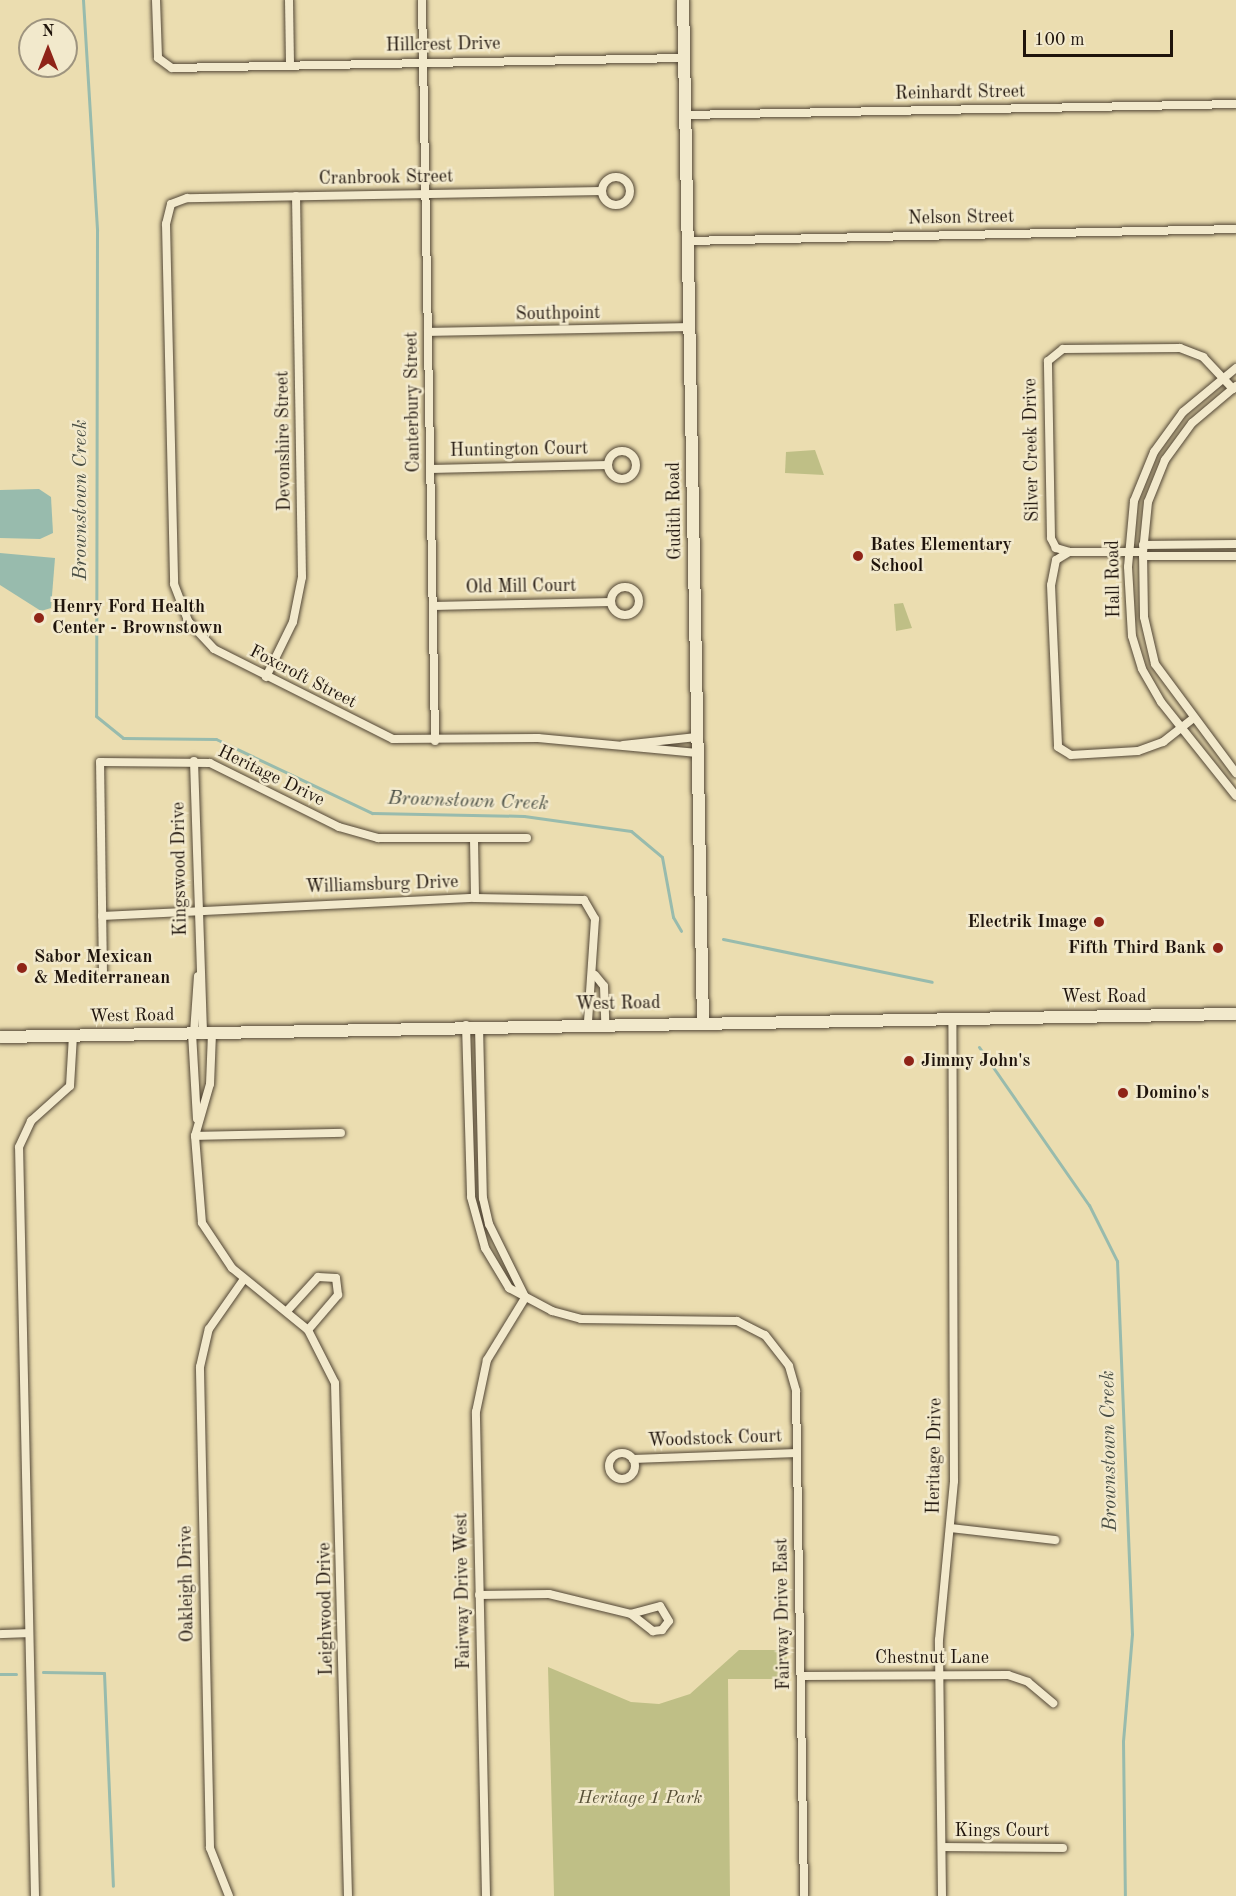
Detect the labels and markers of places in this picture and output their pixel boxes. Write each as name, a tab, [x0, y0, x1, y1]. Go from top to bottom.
place label: Bates Elementary School	[870, 535, 1012, 578]
marker: Bates Elementary School	[851, 549, 865, 563]
place label: Henry Ford Health Center - Brownstown	[52, 597, 222, 640]
marker: Henry Ford Health Center - Brownstown	[30, 609, 48, 627]
place label: Electrik Image	[967, 911, 1087, 933]
marker: Electrik Image	[1092, 915, 1106, 929]
place label: Fifth Third Bank	[1068, 937, 1206, 959]
marker: Fifth Third Bank	[1211, 941, 1225, 955]
place label: Sabor Mexican & Mediterranean	[34, 947, 170, 990]
marker: Sabor Mexican & Mediterranean	[15, 961, 29, 975]
place label: Jimmy John's	[921, 1050, 1030, 1072]
marker: Jimmy John's	[902, 1054, 916, 1068]
place label: Domino's	[1135, 1082, 1209, 1104]
marker: Domino's	[1116, 1086, 1130, 1100]

